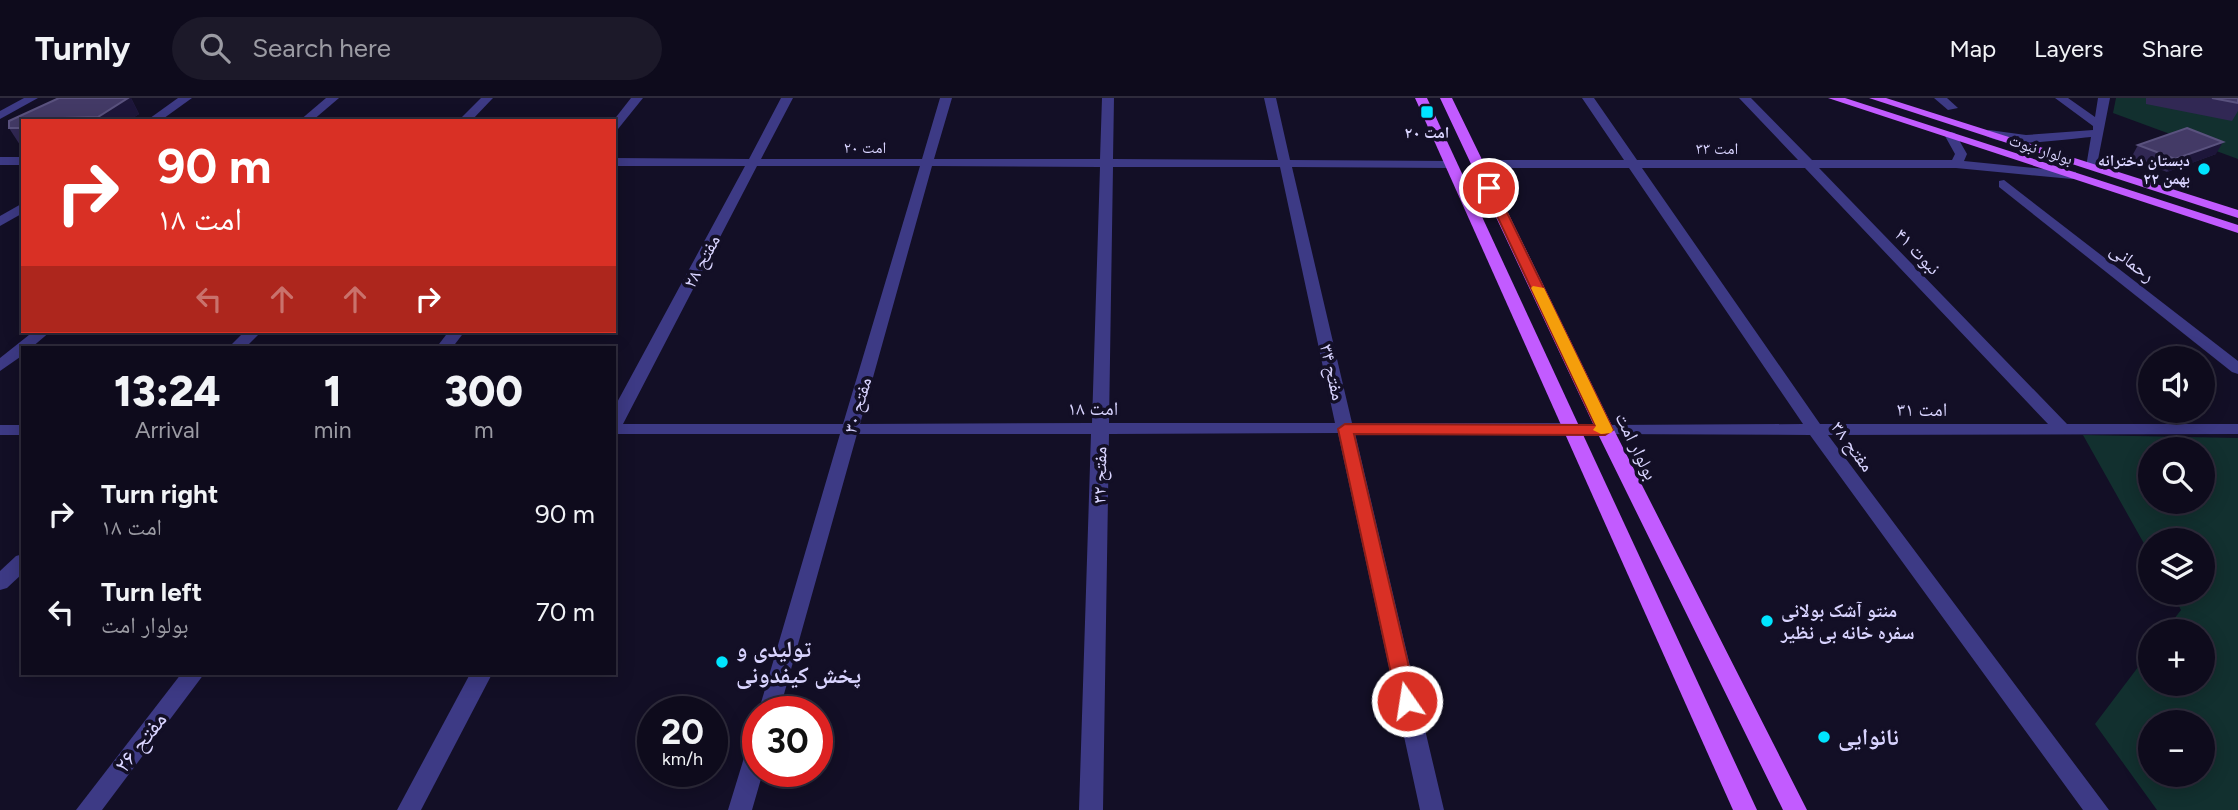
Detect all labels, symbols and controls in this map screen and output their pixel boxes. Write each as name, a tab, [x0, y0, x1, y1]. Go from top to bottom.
search box	[172, 17, 662, 80]
text: Turnly	[35, 29, 130, 68]
icon: search	[196, 29, 234, 67]
text: Search here	[252, 32, 391, 64]
text: Map	[1949, 34, 1996, 63]
text: Layers	[2034, 34, 2103, 63]
text: Share	[2141, 34, 2203, 63]
marker: امت ۲۰	[1419, 104, 1435, 120]
place label: امت ۲۰	[1405, 123, 1449, 142]
street label: بولوار نبوت	[2007, 130, 2075, 169]
text: 90 m	[157, 136, 272, 195]
street label: امت ۲۰	[844, 138, 886, 157]
street label: امت ۳۳	[1696, 139, 1738, 158]
icon: right	[42, 147, 133, 238]
place label: دبستان دخترانه ۲۲ بهمن	[2098, 151, 2190, 188]
pin	[1459, 158, 1519, 218]
marker: دبستان دخترانه ۲۲ بهمن	[2196, 161, 2212, 177]
icon: arrive	[1470, 169, 1508, 207]
text: امت ۱۸	[157, 200, 242, 238]
street label: نبوت ۴۱	[1890, 223, 1945, 280]
street label: مفتح ۲۸	[678, 231, 726, 292]
street label: رحمانی	[2106, 238, 2160, 287]
icon: left	[190, 280, 228, 318]
icon: ahead	[263, 280, 301, 318]
icon: ahead	[336, 280, 374, 318]
icon: right	[409, 280, 447, 318]
street label: مفتح ۳۴	[1314, 342, 1350, 403]
map controls	[2138, 346, 2215, 787]
button: sound	[2138, 346, 2215, 423]
text: 13:24	[114, 366, 221, 417]
text: 1	[324, 366, 342, 417]
text: 300	[445, 366, 523, 417]
street label: مفتح ۳۰	[839, 374, 877, 436]
street label: امت ۱۸	[1068, 397, 1118, 420]
street label: امت ۳۱	[1897, 398, 1947, 421]
street label: بولوار امت	[1610, 409, 1663, 484]
text: Arrival	[135, 416, 200, 444]
text: min	[314, 416, 351, 444]
text: m	[474, 416, 494, 444]
street label: مفتح ۳۸	[1825, 417, 1879, 477]
button: search	[2138, 437, 2215, 514]
street label: مفتح ۳۲	[1088, 446, 1112, 504]
text: Turn right	[101, 478, 218, 510]
icon: right	[42, 495, 80, 533]
text: 90 m	[535, 498, 595, 530]
text: امت ۱۸	[101, 513, 162, 541]
button: layers	[2138, 528, 2215, 605]
text: Turn left	[101, 576, 202, 608]
icon: left	[42, 593, 80, 631]
text: 70 m	[536, 596, 595, 628]
place label: منتو آشک بولانی سفره خانه بی نظیر	[1780, 599, 1914, 644]
text: بولوار امت	[101, 611, 189, 639]
marker: منتو آشک بولانی سفره خانه بی نظیر	[1759, 613, 1775, 629]
button: +	[2138, 619, 2215, 696]
place label: تولیدی و پخش کیفدونی	[736, 635, 861, 689]
marker: تولیدی و پخش کیفدونی	[714, 654, 730, 670]
position arrow	[1370, 664, 1444, 738]
speed limit sign: 30	[742, 696, 833, 787]
street label: مفتح ۲۶	[108, 706, 173, 779]
button: −	[2138, 710, 2215, 787]
text: 20	[661, 711, 704, 753]
place label: نانوایی	[1838, 723, 1899, 751]
marker: نانوایی	[1816, 729, 1832, 745]
text: km/h	[662, 748, 703, 770]

